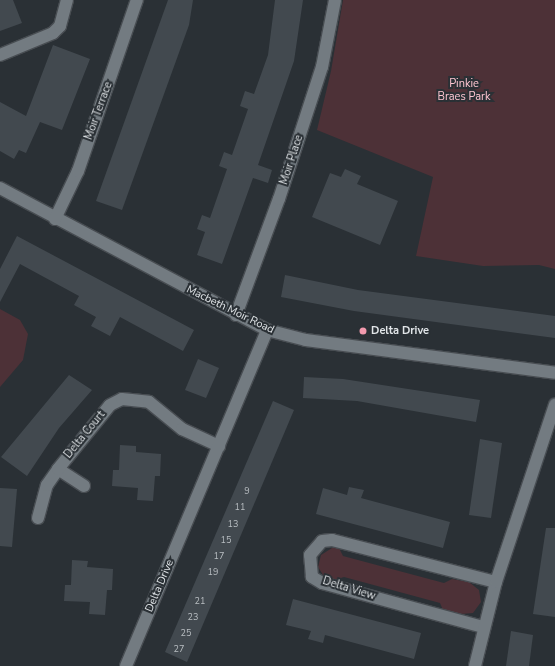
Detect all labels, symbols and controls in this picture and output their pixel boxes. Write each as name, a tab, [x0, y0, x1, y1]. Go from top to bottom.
park label: Pinkie Braes Park	[437, 78, 491, 104]
street label: Moir Terrace	[82, 80, 116, 142]
street label: Moir Place	[278, 133, 306, 187]
street label: Macbeth Moir Road	[184, 283, 276, 337]
place label: Delta Drive	[371, 324, 429, 338]
marker: Delta Drive	[358, 326, 368, 336]
street label: Delta Court	[62, 409, 108, 461]
house number: 9	[244, 486, 250, 496]
house number: 11	[235, 502, 245, 512]
house number: 13	[228, 519, 238, 529]
house number: 15	[221, 535, 231, 545]
house number: 17	[214, 551, 224, 561]
street label: Delta Drive	[143, 558, 177, 614]
house number: 19	[208, 567, 218, 577]
street label: Delta View	[321, 575, 377, 603]
house number: 21	[195, 596, 205, 606]
house number: 23	[188, 612, 198, 622]
house number: 25	[181, 628, 191, 638]
house number: 27	[174, 644, 184, 654]

